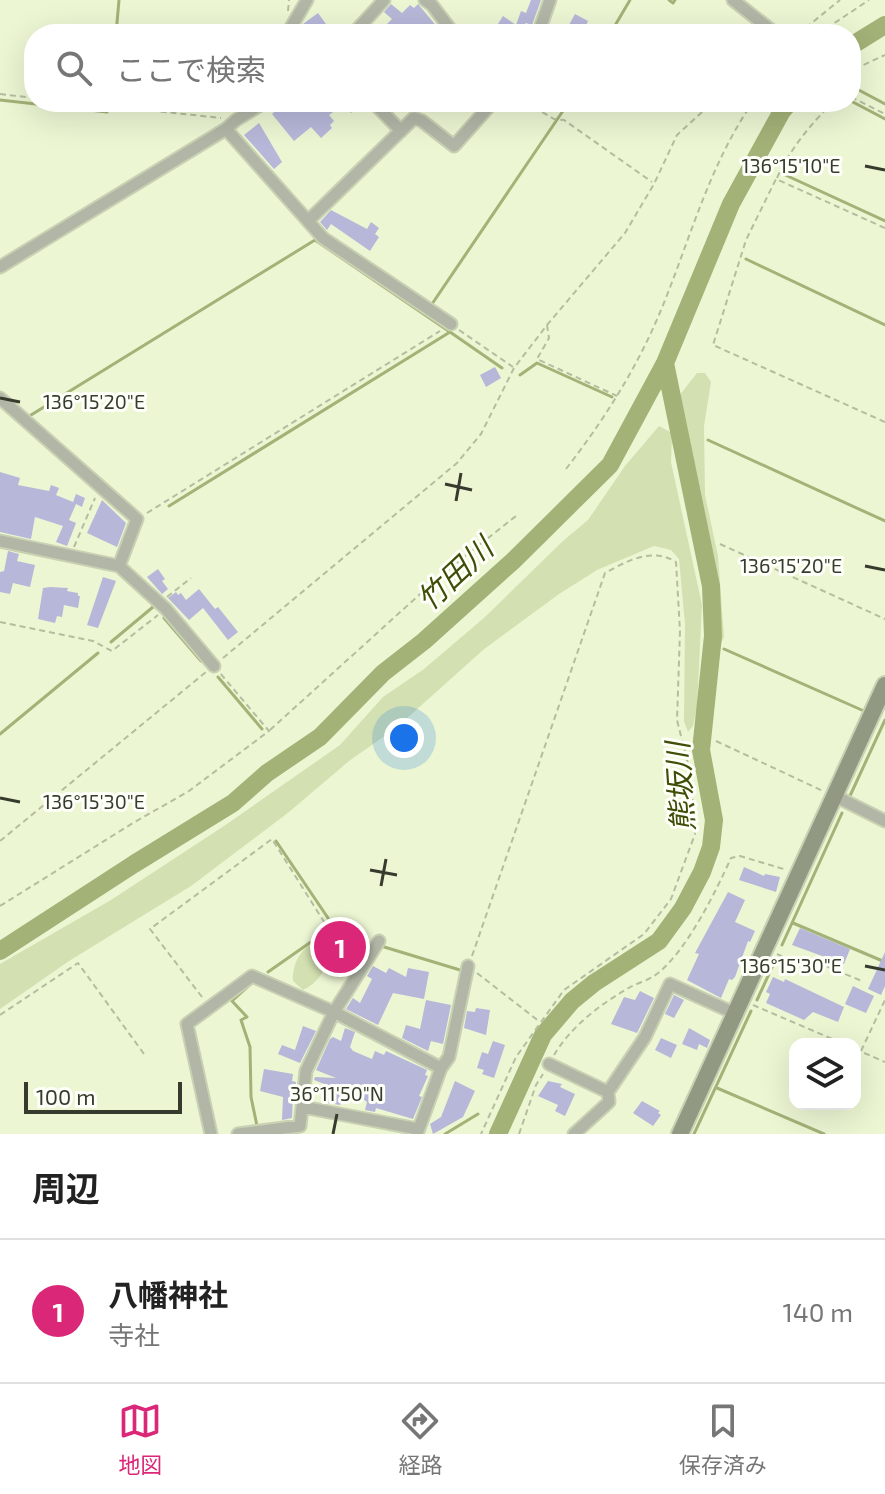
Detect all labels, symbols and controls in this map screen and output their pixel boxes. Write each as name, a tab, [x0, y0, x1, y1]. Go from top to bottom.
search box	[24, 24, 861, 112]
icon: search	[52, 46, 96, 90]
text: ここで検索	[116, 51, 266, 87]
text: 136°15'10"E	[742, 153, 840, 177]
text: 136°15'20"E	[43, 389, 145, 413]
water label: 竹田川	[409, 527, 501, 617]
text: 136°15'20"E	[740, 553, 842, 577]
your location	[384, 718, 424, 758]
water label: 熊坂川	[658, 738, 700, 833]
text: 136°15'30"E	[43, 789, 145, 813]
pin: 1	[314, 917, 366, 977]
text: 136°15'30"E	[740, 953, 842, 977]
map controls	[789, 1038, 861, 1110]
button: layers	[789, 1038, 861, 1110]
scale bar	[24, 1078, 182, 1114]
text: 36°11'50"N	[290, 1081, 384, 1105]
text: 100 m	[36, 1083, 95, 1109]
text: 周辺	[32, 1167, 100, 1208]
text: 八幡神社	[108, 1276, 228, 1312]
text: 1	[52, 1296, 64, 1327]
text: 140 m	[782, 1296, 853, 1327]
text: 寺社	[108, 1319, 160, 1350]
tab: 地図	[118, 1399, 162, 1479]
tab: 経路	[398, 1399, 443, 1479]
tab: 保存済み	[679, 1399, 767, 1479]

